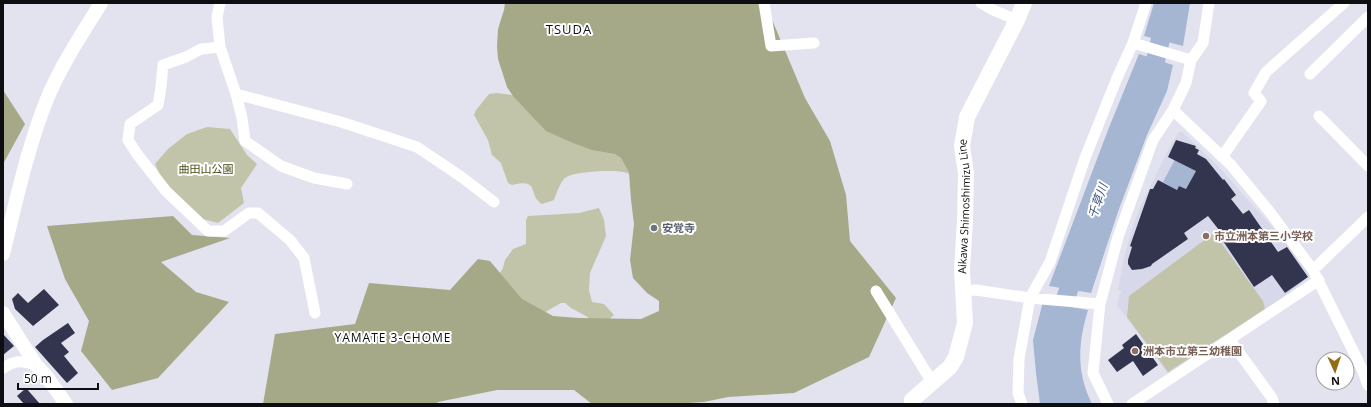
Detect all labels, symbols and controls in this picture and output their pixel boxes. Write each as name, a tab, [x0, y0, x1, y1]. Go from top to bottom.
district label: TSUDA	[546, 20, 592, 38]
street label: Aikawa Shimoshimizu Line	[954, 138, 973, 274]
park label: 曲田山公園	[179, 161, 234, 176]
water label: 千草川	[1084, 179, 1112, 221]
place label: 安覚寺	[662, 220, 695, 235]
marker: 安覚寺	[649, 223, 659, 233]
place label: 市立洲本第三小学校	[1214, 228, 1313, 243]
marker: 市立洲本第三小学校	[1201, 231, 1211, 241]
district label: YAMATE 3-CHOME	[335, 329, 452, 346]
place label: 洲本市立第三幼稚園	[1143, 343, 1242, 358]
marker: 洲本市立第三幼稚園	[1130, 346, 1140, 356]
north arrow	[1315, 351, 1355, 391]
scale bar	[18, 365, 98, 391]
text: 50 m	[24, 370, 52, 387]
text: N	[1331, 374, 1340, 389]

